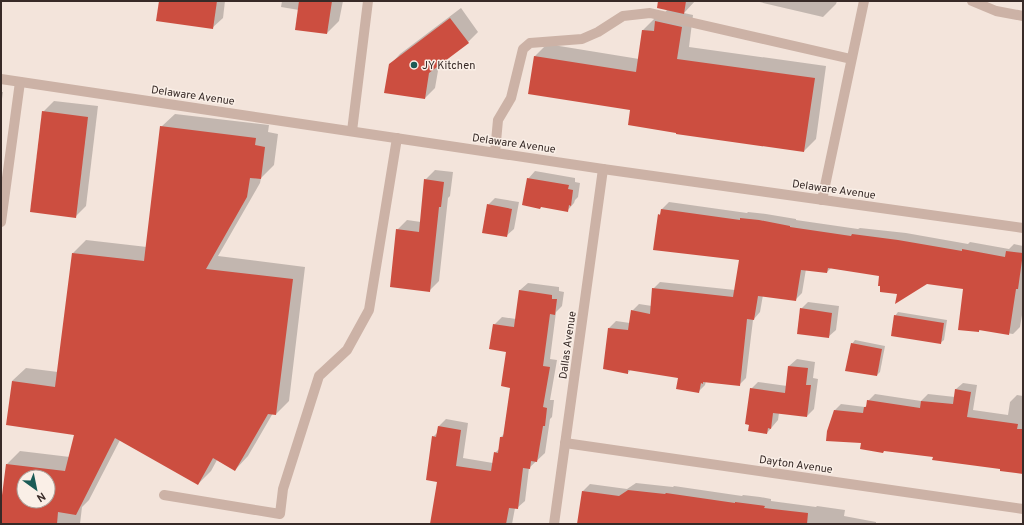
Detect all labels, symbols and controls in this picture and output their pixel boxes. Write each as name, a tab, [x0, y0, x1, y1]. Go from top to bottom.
place label: JY Kitchen	[422, 59, 475, 73]
marker: JY Kitchen	[409, 60, 419, 70]
street label: Delaware Avenue	[150, 83, 236, 109]
street label: Delaware Avenue	[471, 131, 557, 157]
street label: Delaware Avenue	[791, 177, 877, 203]
street label: Dallas Avenue	[556, 310, 580, 380]
street label: Dayton Avenue	[758, 453, 834, 477]
north arrow	[16, 469, 56, 509]
text: N	[34, 489, 48, 505]

